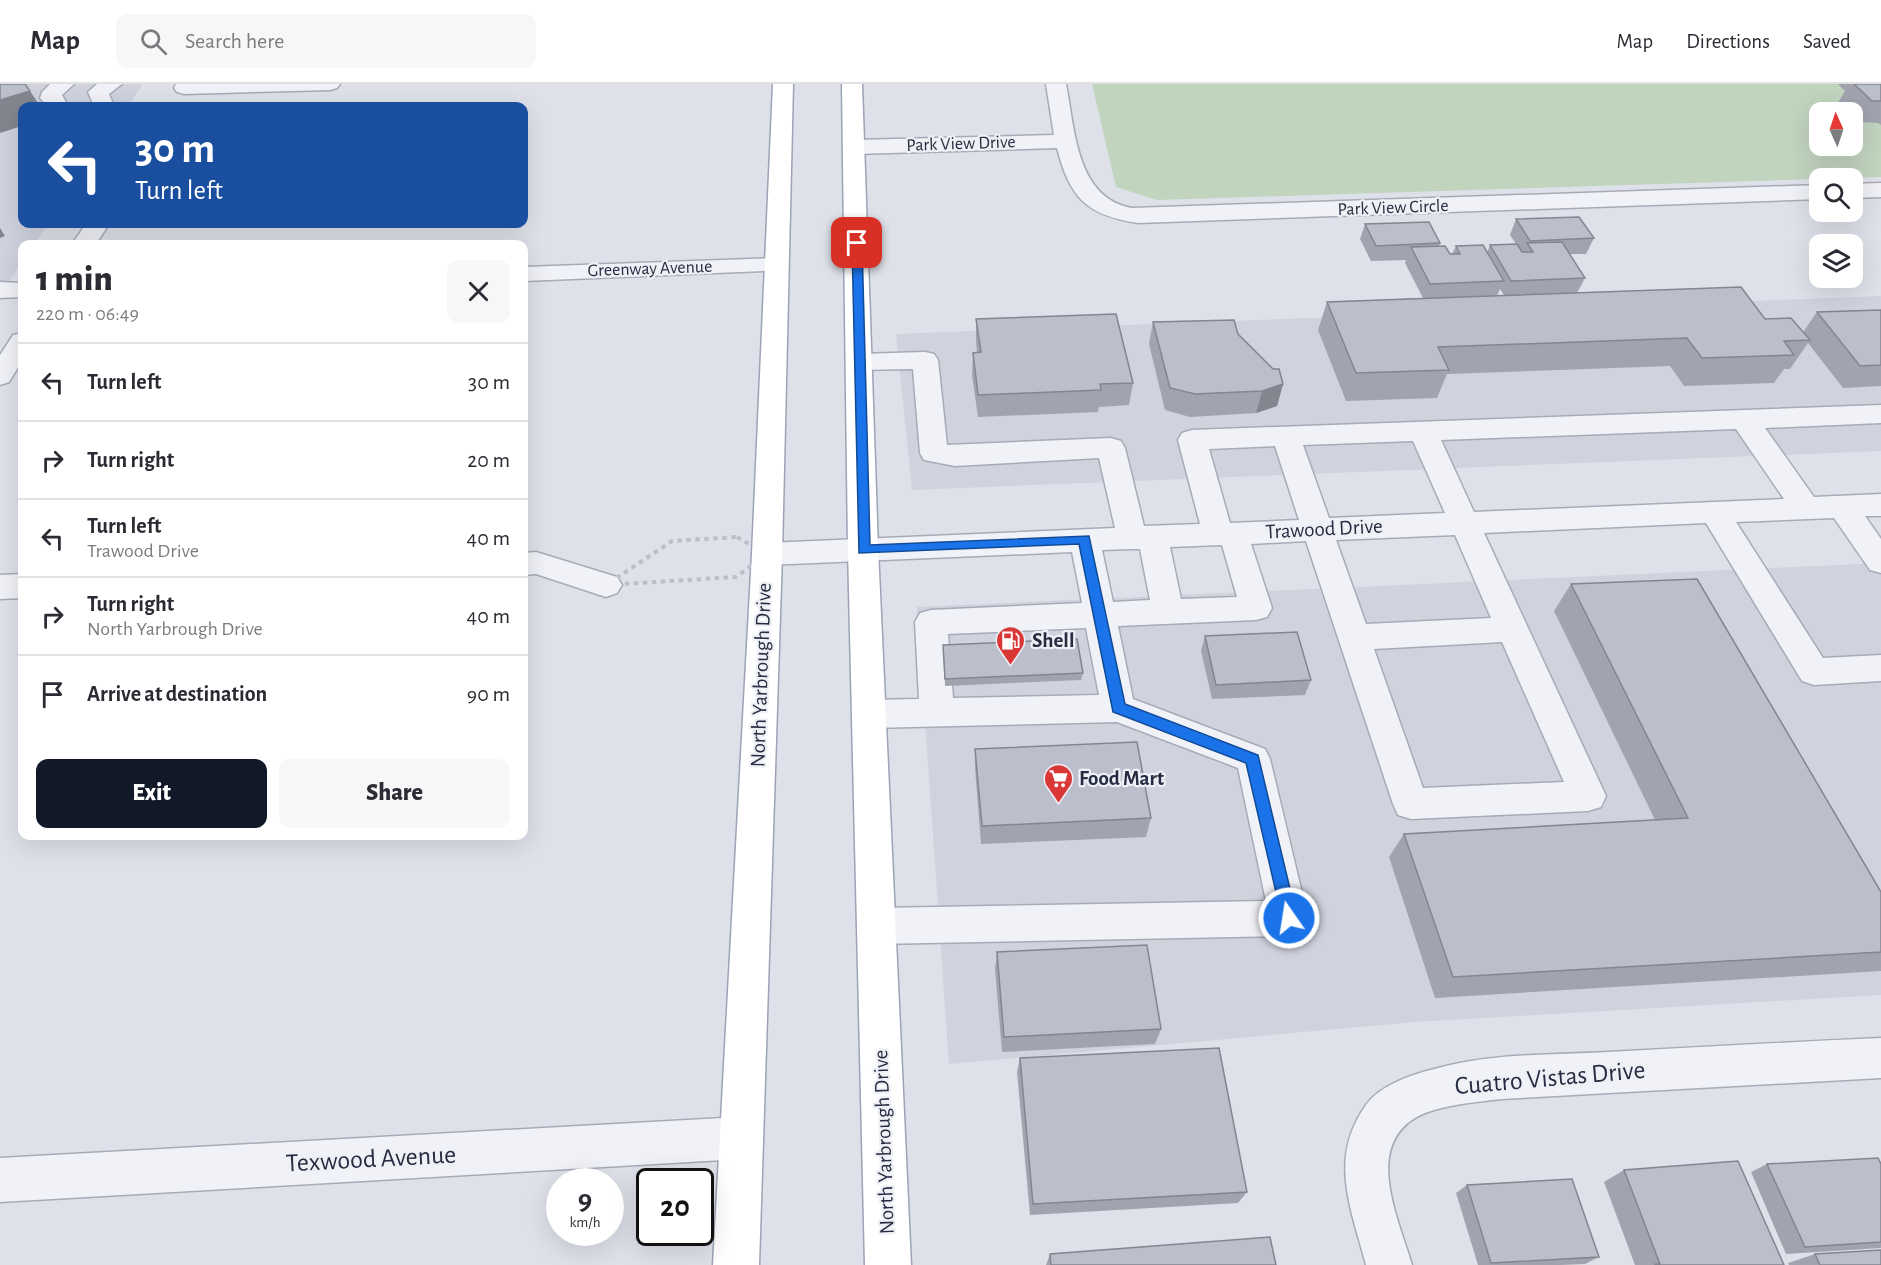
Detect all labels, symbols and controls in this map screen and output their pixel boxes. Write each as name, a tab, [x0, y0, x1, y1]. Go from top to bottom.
search box	[116, 14, 536, 68]
icon: search	[137, 25, 170, 58]
text: Map	[30, 27, 80, 55]
text: Search here	[185, 30, 284, 52]
text: Map	[1617, 31, 1653, 52]
text: Directions	[1686, 31, 1770, 52]
text: Saved	[1803, 31, 1851, 52]
north arrow	[1809, 102, 1863, 156]
map controls	[1809, 102, 1863, 288]
icon: left	[36, 126, 114, 204]
text: 30 m	[135, 128, 215, 170]
street label: Park View Drive	[906, 133, 1016, 155]
button: search	[1809, 168, 1863, 222]
text: Turn left	[135, 177, 223, 204]
street label: Park View Circle	[1337, 197, 1449, 219]
pin	[831, 217, 882, 268]
icon: arrive	[840, 226, 873, 259]
button: layers	[1809, 234, 1863, 288]
street label: Greenway Avenue	[587, 258, 713, 280]
button: close	[447, 260, 510, 323]
text: 1 min	[36, 261, 113, 297]
text: 220 m · 06:49	[36, 304, 139, 324]
icon: left	[36, 366, 69, 399]
text: Turn left	[87, 371, 161, 393]
text: 30 m	[468, 371, 510, 393]
icon: right	[36, 444, 69, 477]
text: Turn right	[87, 449, 174, 471]
text: 20 m	[467, 449, 510, 471]
text: Turn left	[87, 515, 161, 537]
street label: Trawood Drive	[1265, 515, 1383, 543]
icon: left	[36, 522, 69, 555]
text: 40 m	[467, 527, 510, 549]
text: Trawood Drive	[87, 541, 199, 561]
street label: North Yarbrough Drive	[747, 582, 775, 768]
text: Turn right	[87, 593, 174, 615]
icon: right	[36, 600, 69, 633]
text: 40 m	[467, 605, 510, 627]
text: North Yarbrough Drive	[87, 619, 263, 639]
fuel station icon: Shell	[995, 624, 1027, 666]
place label: Shell	[1032, 630, 1074, 651]
icon: arrive	[36, 678, 69, 711]
text: Arrive at destination	[87, 683, 267, 705]
text: 90 m	[467, 683, 510, 705]
button: Exit	[36, 759, 267, 828]
button: Share	[279, 759, 510, 828]
supermarket icon: Food Mart	[1042, 762, 1074, 804]
place label: Food Mart	[1079, 768, 1164, 789]
position arrow	[1257, 886, 1321, 950]
street label: North Yarbrough Drive	[870, 1049, 898, 1235]
street label: Cuatro Vistas Drive	[1454, 1057, 1646, 1099]
street label: Texwood Avenue	[285, 1142, 457, 1176]
speed limit sign: 20	[636, 1168, 714, 1246]
text: 9	[578, 1185, 592, 1215]
text: km/h	[570, 1215, 600, 1230]

